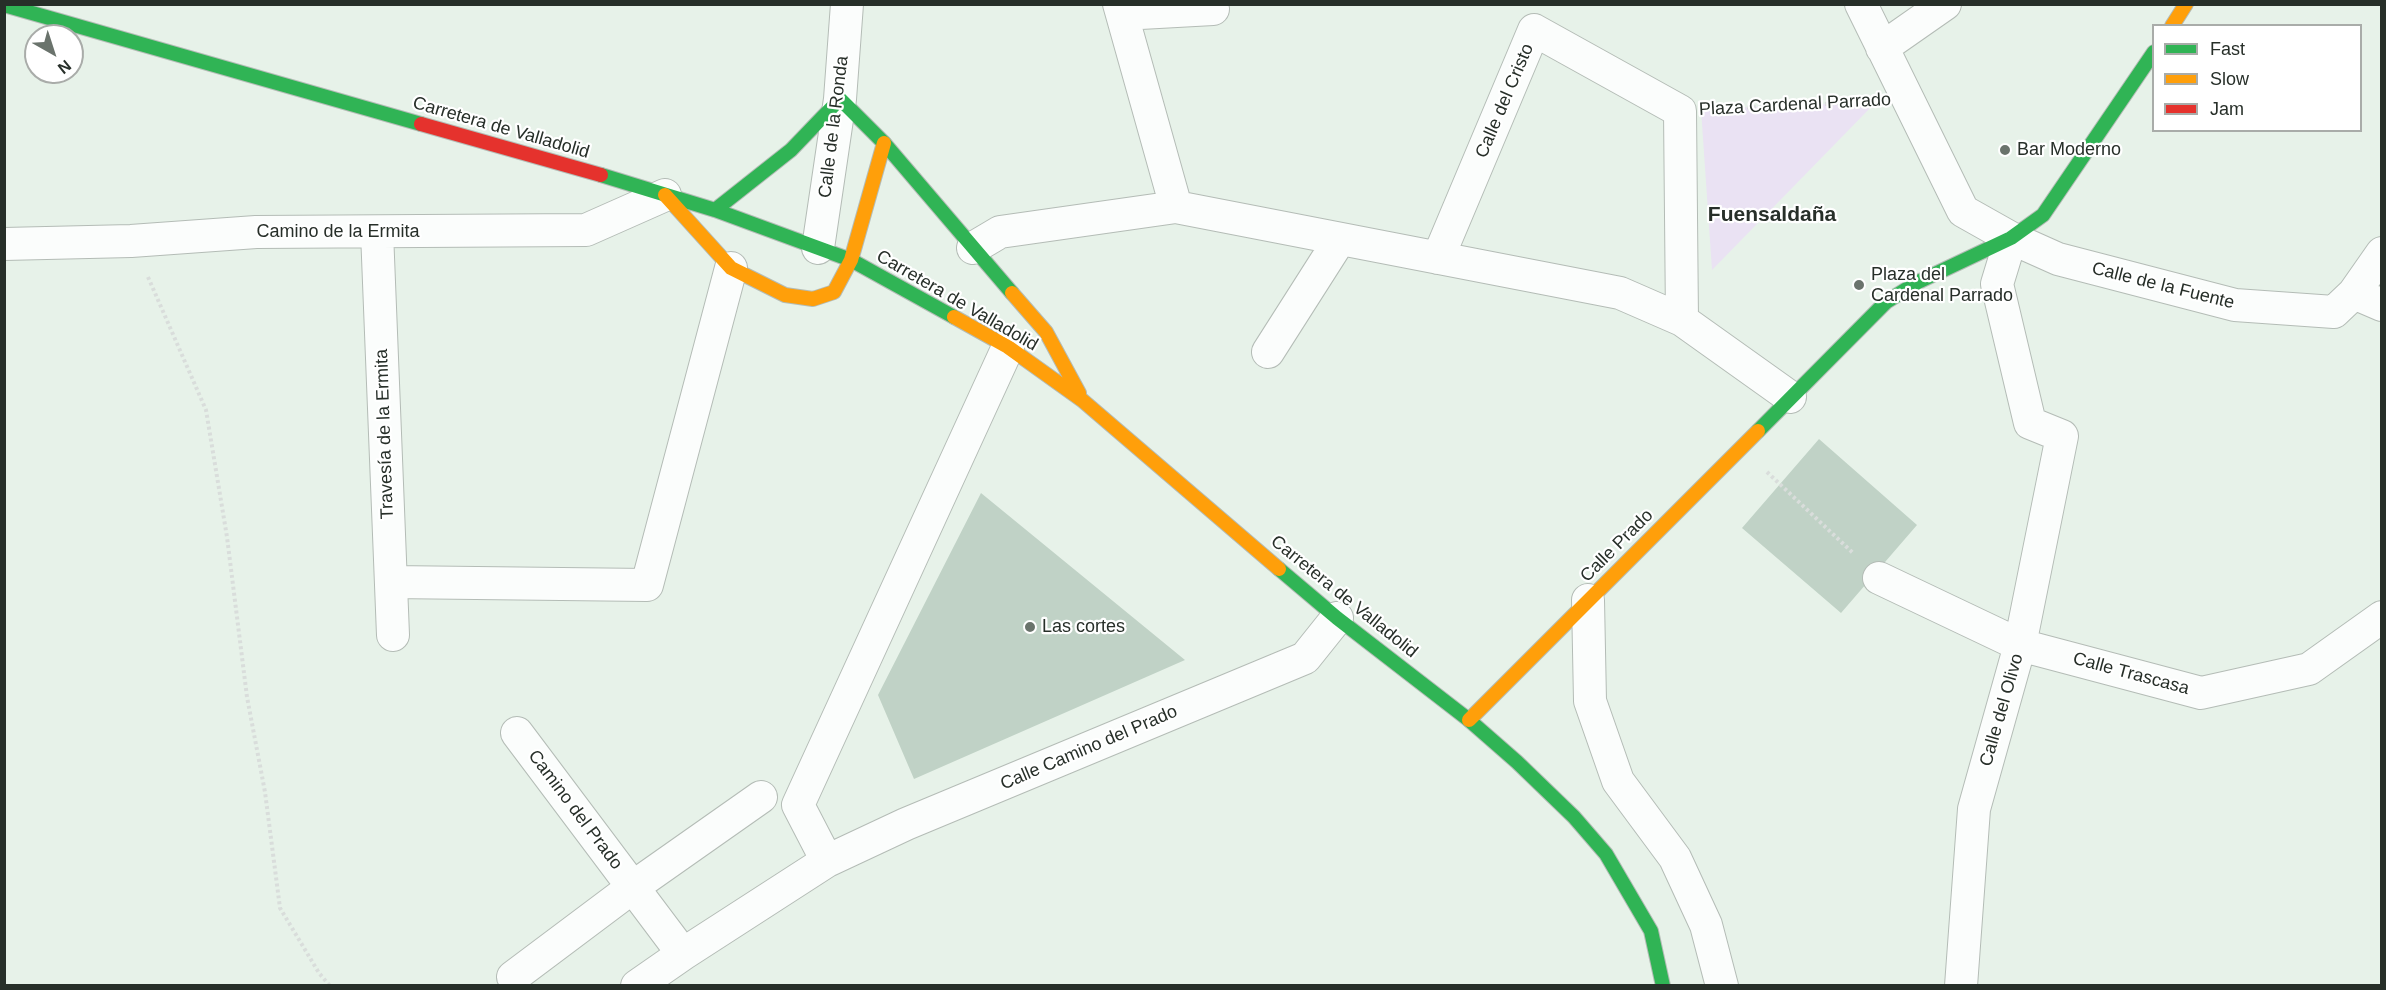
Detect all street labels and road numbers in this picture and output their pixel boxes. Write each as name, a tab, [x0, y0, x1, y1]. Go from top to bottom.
street label: Calle del Cristo	[1471, 41, 1539, 161]
street label: Calle de la Ronda	[815, 55, 853, 199]
street label: Plaza Cardenal Parrado	[1699, 89, 1891, 121]
street label: Carretera de Valladolid	[410, 92, 592, 164]
street label: Camino de la Ermita	[256, 221, 420, 243]
street label: Carretera de Valladolid	[872, 246, 1042, 356]
street label: Calle de la Fuente	[2090, 258, 2236, 314]
street label: Travesía de la Ermita	[371, 348, 399, 520]
street label: Calle Prado	[1576, 505, 1658, 587]
street label: Carretera de Valladolid	[1266, 531, 1422, 663]
street label: Calle Trascasa	[2071, 648, 2191, 700]
street label: Calle del Olivo	[1976, 651, 2028, 769]
street label: Calle Camino del Prado	[997, 701, 1181, 795]
street label: Camino del Prado	[523, 746, 627, 874]

